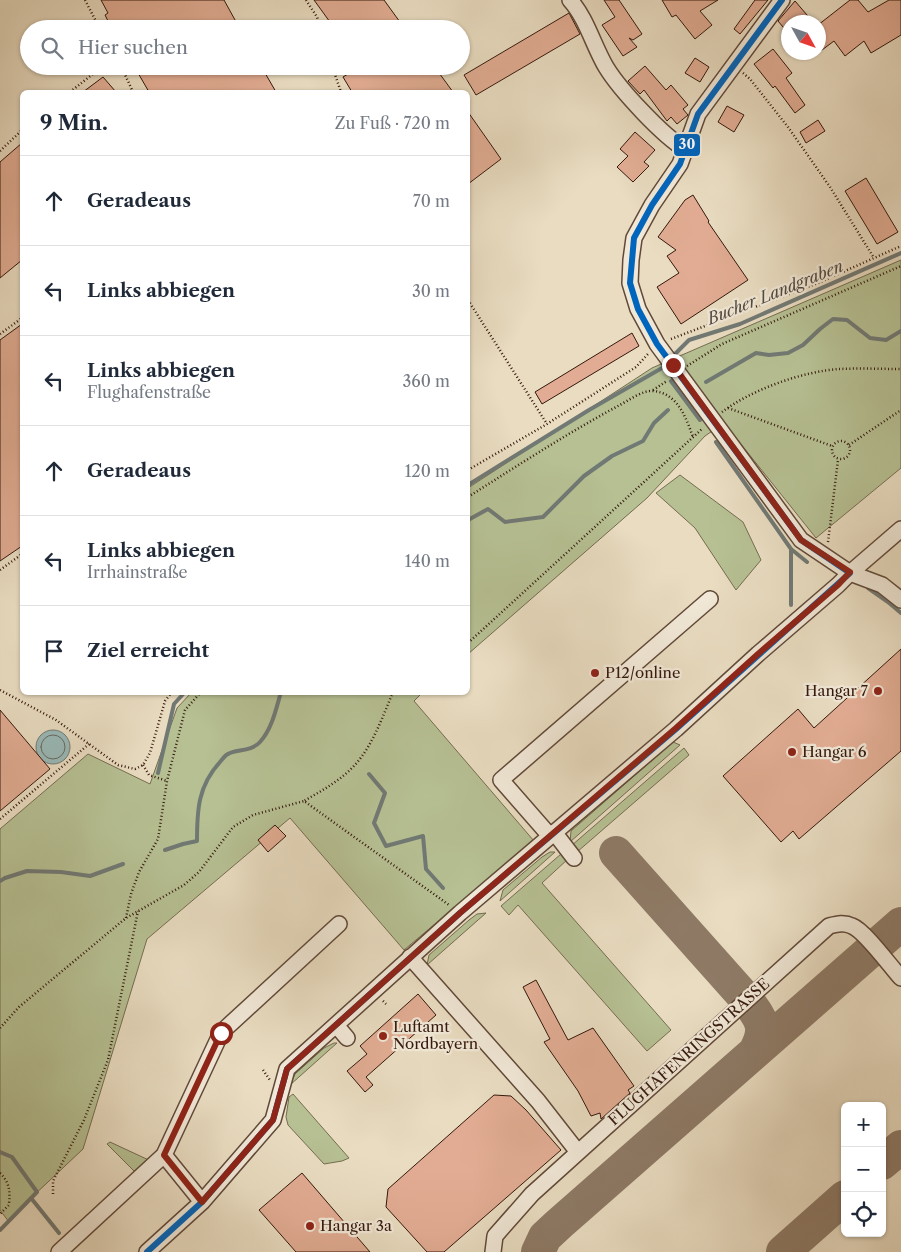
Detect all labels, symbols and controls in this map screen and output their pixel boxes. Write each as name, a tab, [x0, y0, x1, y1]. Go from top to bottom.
north arrow	[781, 15, 826, 60]
search box	[20, 20, 470, 75]
icon: search	[38, 34, 66, 62]
text: Hier suchen	[78, 36, 188, 59]
text: 9 Min.	[40, 110, 108, 135]
text: Zu Fuß · 720 m	[335, 113, 450, 133]
line badge: 30	[673, 133, 701, 157]
text: 30	[679, 135, 695, 153]
icon: ahead	[40, 187, 68, 215]
text: Geradeaus	[87, 189, 191, 212]
text: 70 m	[413, 191, 450, 211]
water label: Bucher Landgraben	[702, 256, 846, 329]
icon: left	[40, 277, 68, 305]
text: Links abbiegen	[87, 279, 235, 302]
text: 30 m	[412, 281, 450, 301]
route end	[662, 354, 685, 377]
text: Links abbiegen	[87, 359, 235, 382]
icon: left	[40, 367, 68, 395]
text: 360 m	[403, 371, 450, 391]
text: Flughafenstraße	[87, 382, 211, 402]
icon: ahead	[40, 457, 68, 485]
text: Geradeaus	[87, 459, 191, 482]
text: 120 m	[405, 461, 450, 481]
text: Links abbiegen	[87, 539, 235, 562]
icon: left	[40, 547, 68, 575]
text: 140 m	[405, 551, 450, 571]
text: Irrhainstraße	[87, 562, 188, 582]
icon: arrive	[40, 637, 68, 665]
text: Ziel erreicht	[87, 639, 209, 662]
place label: P12/online	[605, 663, 680, 682]
marker: P12/online	[589, 667, 601, 679]
place label: Hangar 7	[805, 681, 869, 700]
marker: Hangar 7	[872, 685, 884, 697]
place label: Hangar 6	[802, 742, 867, 761]
marker: Hangar 6	[786, 746, 798, 758]
street label: FLUGHAFENRINGSTRASSE	[604, 974, 773, 1129]
place label: Luftamt Nordbayern	[393, 1017, 479, 1053]
route start	[210, 1022, 233, 1045]
marker: Luftamt Nordbayern	[377, 1030, 389, 1042]
map controls	[841, 1102, 886, 1237]
button: +	[841, 1102, 886, 1147]
button: −	[841, 1147, 886, 1192]
button: locate	[841, 1192, 886, 1237]
place label: Hangar 3a	[320, 1216, 392, 1235]
marker: Hangar 3a	[304, 1220, 316, 1232]

